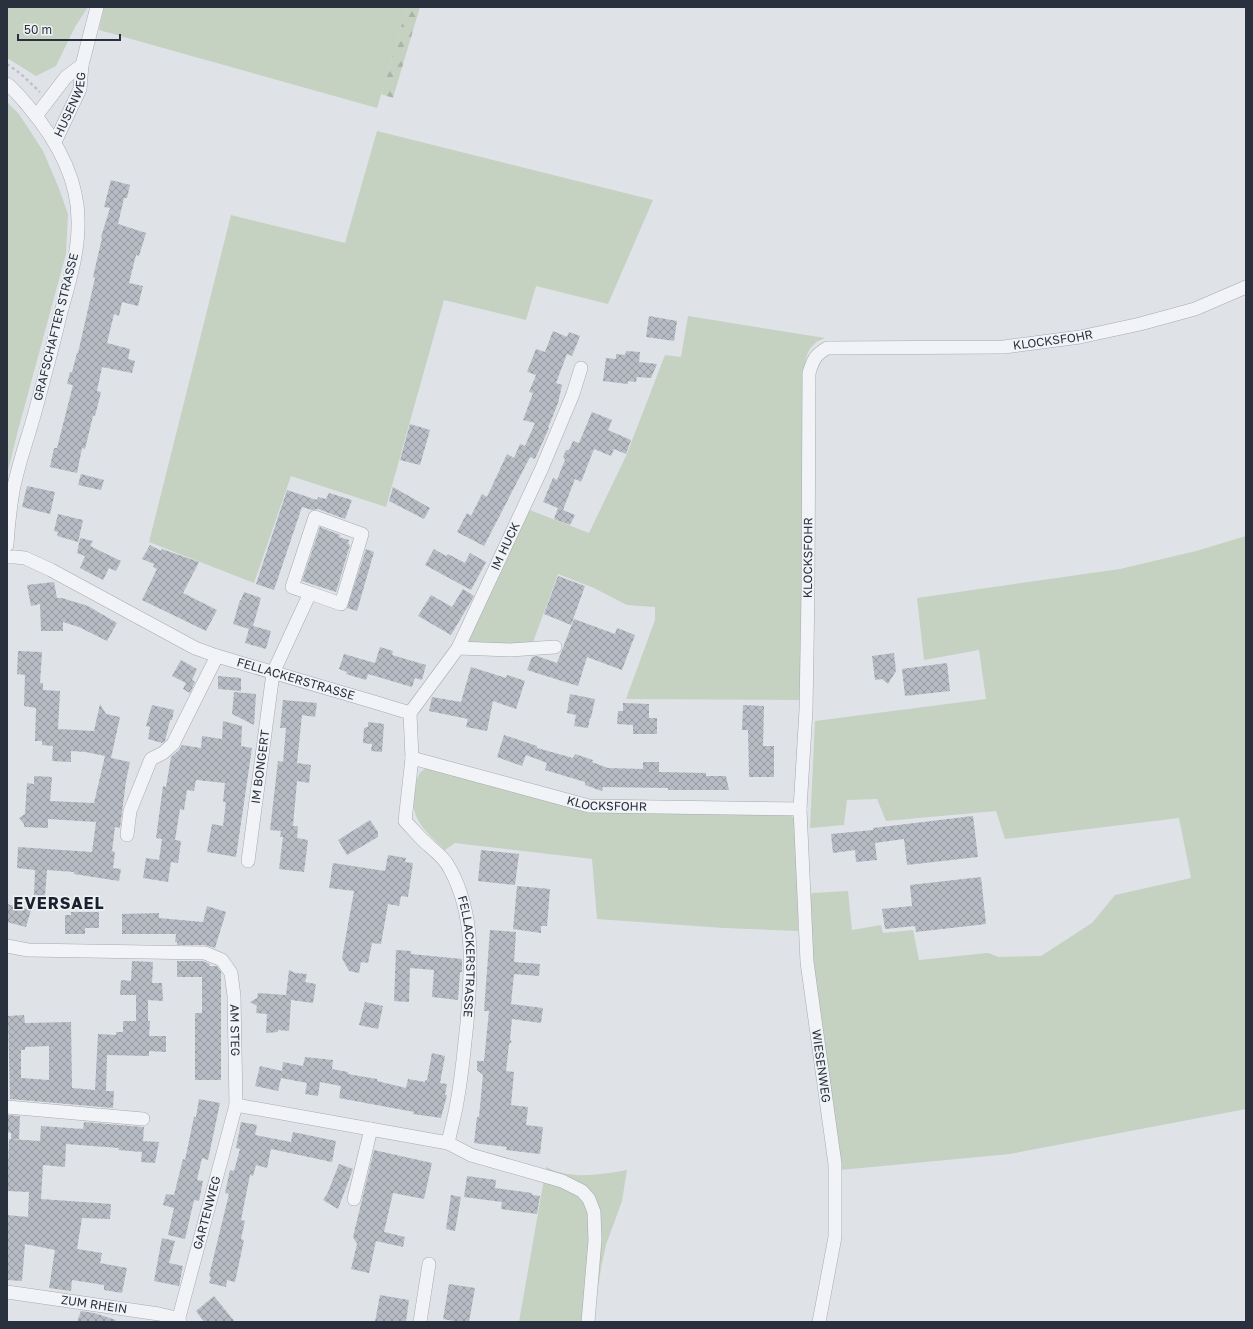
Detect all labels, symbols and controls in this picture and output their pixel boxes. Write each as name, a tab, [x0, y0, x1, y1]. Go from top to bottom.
scale bar	[18, 16, 120, 42]
text: 50 m	[24, 22, 52, 37]
street label: HUSENWEG	[50, 71, 88, 139]
street label: GRAFSCHAFTER STRASSE	[30, 251, 81, 402]
street label: KLOCKSFOHR	[1012, 326, 1094, 353]
street label: KLOCKSFOHR	[800, 517, 815, 598]
street label: IM HUCK	[487, 520, 523, 573]
street label: FELLACKERSTRASSE	[235, 654, 357, 703]
street label: IM BONGERT	[248, 728, 272, 805]
street label: KLOCKSFOHR	[565, 792, 647, 814]
district label: EVERSAEL	[13, 893, 105, 913]
street label: FELLACKERSTRASSE	[455, 894, 478, 1018]
street label: AM STEG	[227, 1004, 243, 1056]
street label: WIESENWEG	[809, 1028, 834, 1104]
street label: GARTENWEG	[190, 1174, 224, 1251]
street label: ZUM RHEIN	[60, 1292, 128, 1316]

